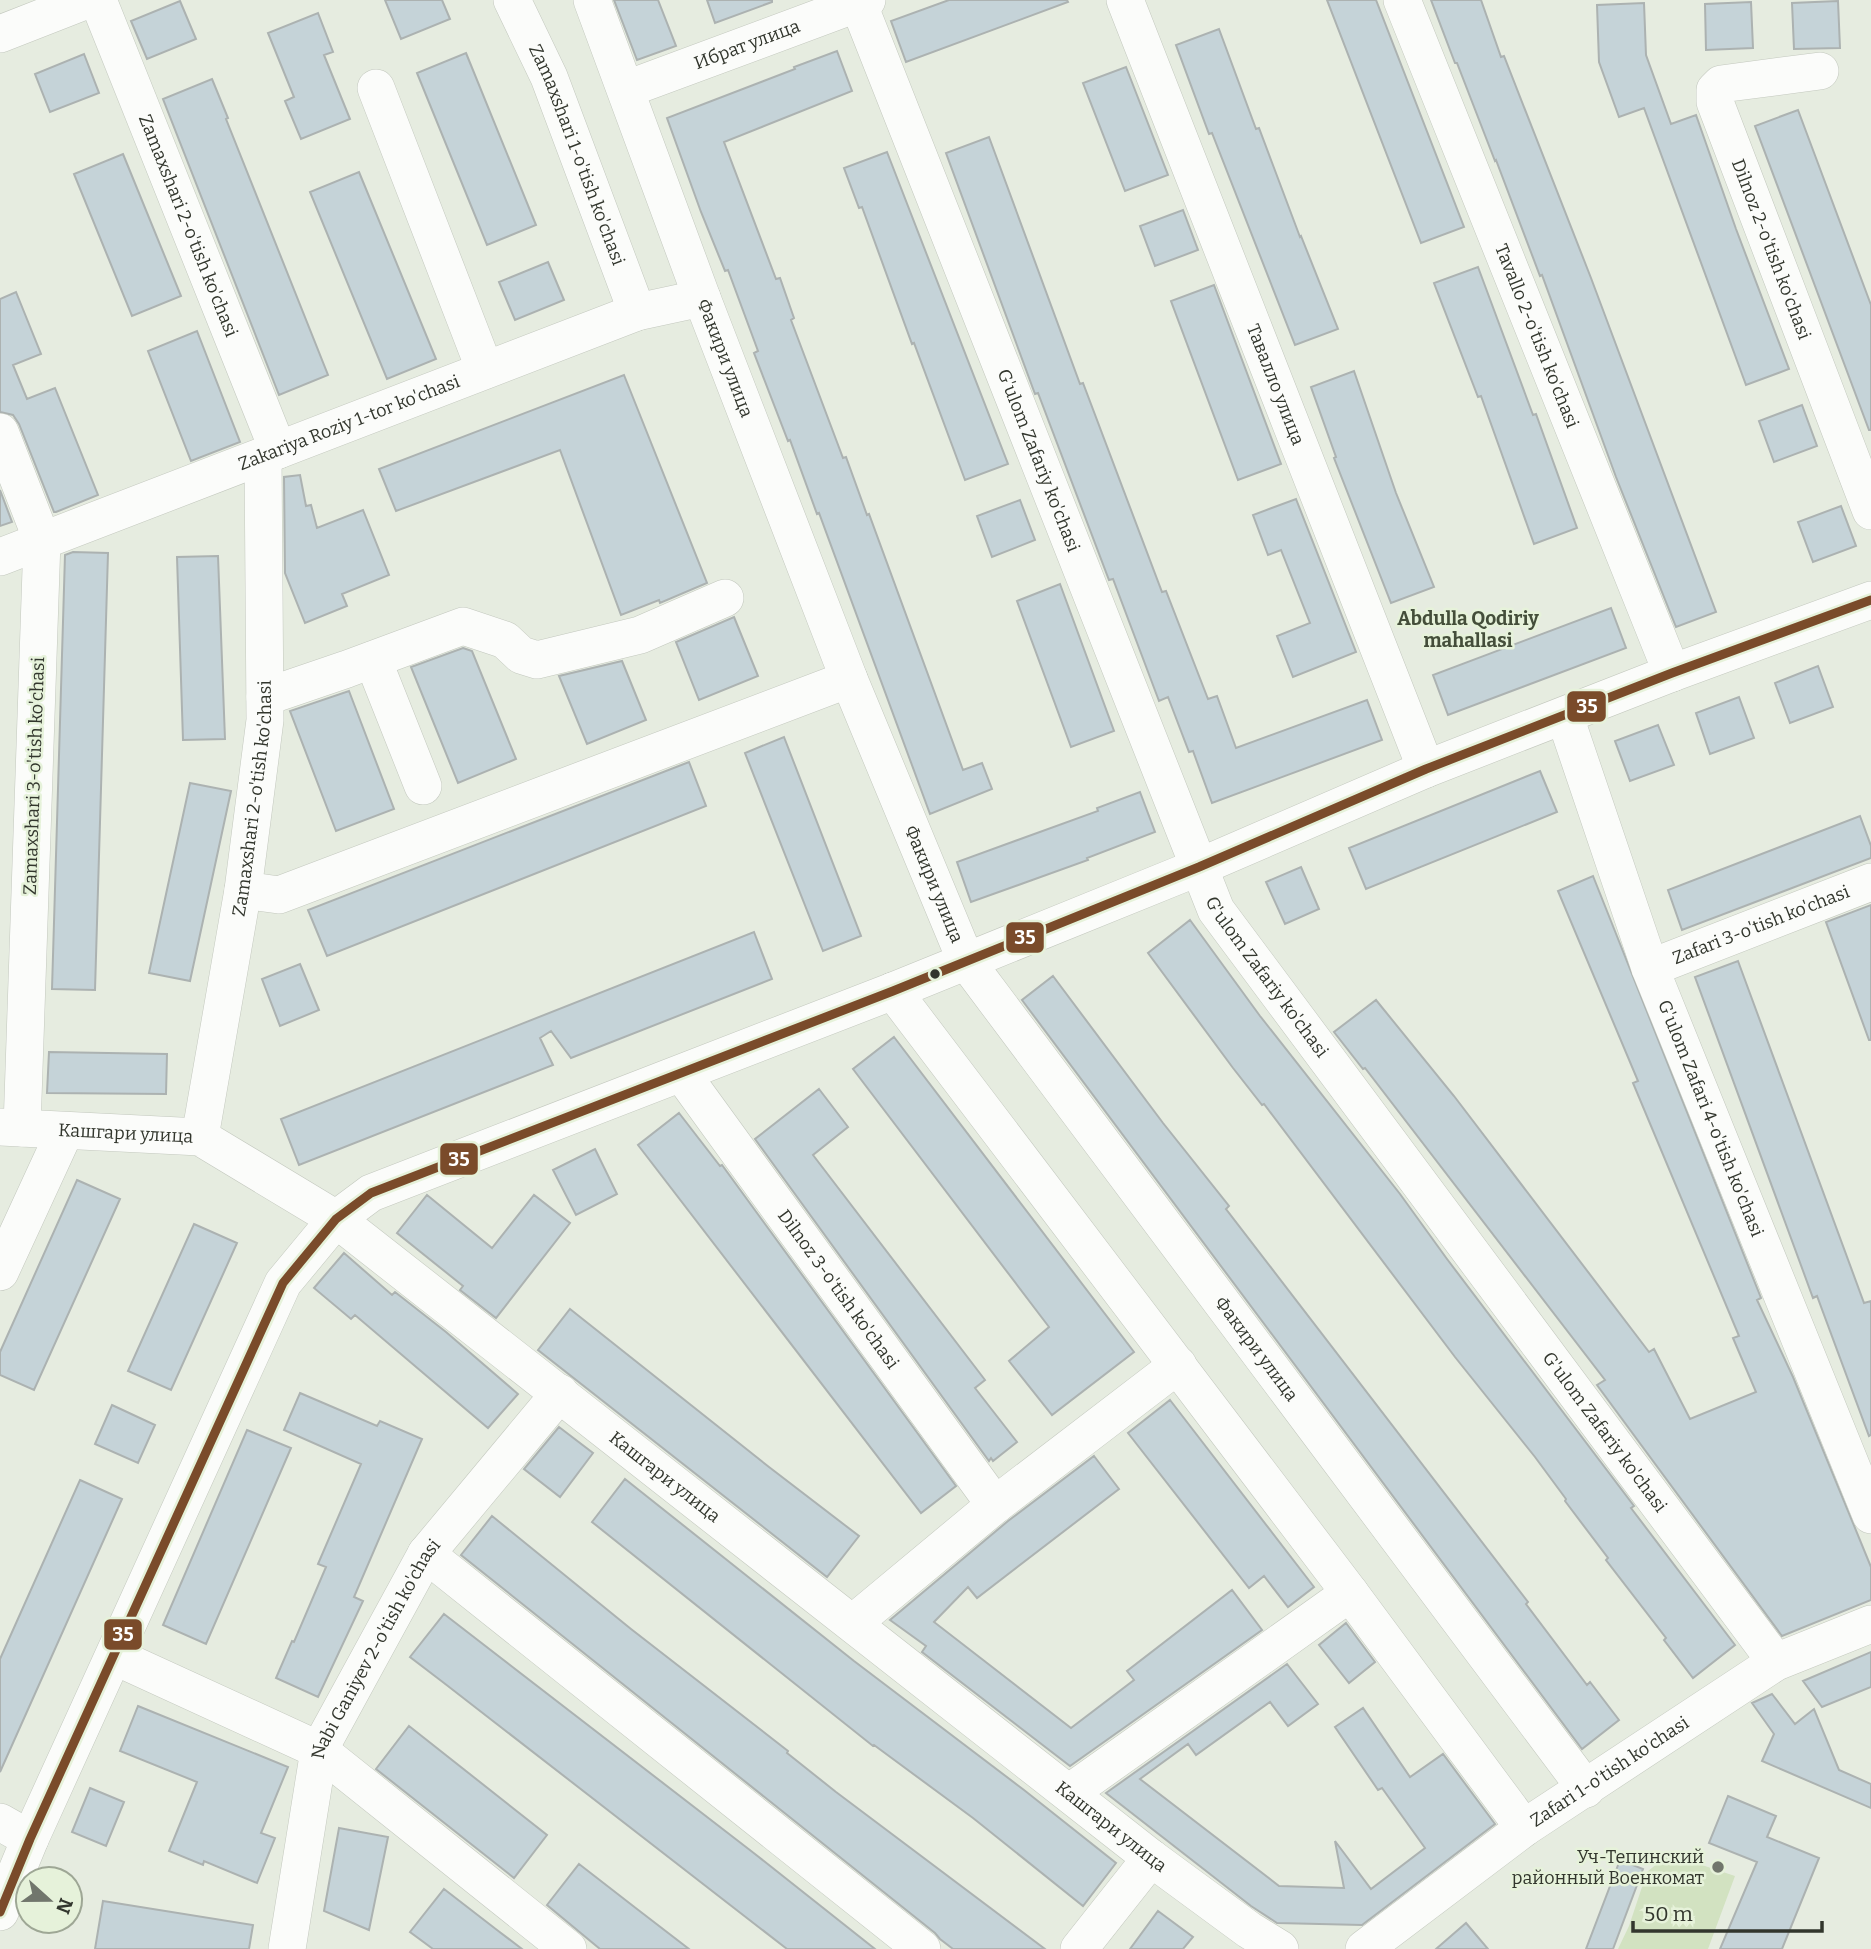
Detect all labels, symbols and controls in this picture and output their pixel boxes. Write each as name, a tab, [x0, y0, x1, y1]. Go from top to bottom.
street label: Ибрат улица	[691, 15, 803, 74]
street label: Zamaxshari 1-o'tish ko'chasi	[524, 41, 630, 268]
street label: Zamaxshari 2-o'tish ko'chasi	[134, 111, 243, 340]
street label: Dilnoz 2-o'tish ko'chasi	[1727, 156, 1816, 343]
street label: Tavallo 2-o'tish ko'chasi	[1490, 241, 1584, 431]
street label: Факири улица	[692, 296, 758, 421]
street label: Тавалло улица	[1242, 321, 1309, 448]
street label: G'ulom Zafariy ko'chasi	[993, 366, 1085, 555]
street label: Zakariya Roziy 1-tor ko'chasi	[235, 370, 463, 475]
district label: Abdulla Qodiriy mahallasi	[1397, 607, 1539, 652]
street label: Zamaxshari 3-o'tish ko'chasi	[19, 657, 49, 895]
street label: Zamaxshari 2-o'tish ko'chasi	[228, 680, 276, 918]
line badge: 35	[1566, 690, 1607, 723]
text: 35	[1576, 695, 1598, 718]
street label: Факири улица	[900, 822, 968, 946]
street label: Zafari 3-o'tish ko'chasi	[1669, 880, 1853, 969]
street label: G'ulom Zafariy ko'chasi	[1201, 893, 1333, 1062]
line badge: 35	[1005, 921, 1045, 954]
text: 35	[1014, 926, 1036, 949]
unlabelled marker	[928, 967, 942, 981]
street label: G'ulom Zafari 4-o'tish ko'chasi	[1653, 997, 1768, 1240]
street label: Кашгари улица	[58, 1119, 194, 1148]
line badge: 35	[439, 1142, 479, 1176]
text: 35	[448, 1148, 470, 1171]
street label: Dilnoz 3-o'tish ko'chasi	[773, 1205, 904, 1373]
street label: Факири улица	[1210, 1292, 1303, 1406]
street label: G'ulom Zafariy ko'chasi	[1538, 1347, 1672, 1517]
street label: Кашгари улица	[605, 1427, 725, 1527]
street label: Nabi Ganiyev 2-o'tish ko'chasi	[307, 1534, 445, 1760]
line badge: 35	[103, 1618, 143, 1651]
text: 35	[112, 1623, 134, 1646]
street label: Zafari 1-o'tish ko'chasi	[1526, 1712, 1693, 1832]
street label: Кашгари улица	[1051, 1776, 1171, 1877]
place label: Уч-Тепинский районный Военкомат	[1512, 1846, 1704, 1889]
marker: Уч-Тепинский районный Военкомат	[1710, 1859, 1726, 1875]
north arrow	[14, 1865, 84, 1935]
scale bar	[1633, 1890, 1822, 1934]
text: N	[51, 1895, 78, 1917]
text: 50 m	[1644, 1901, 1693, 1927]

